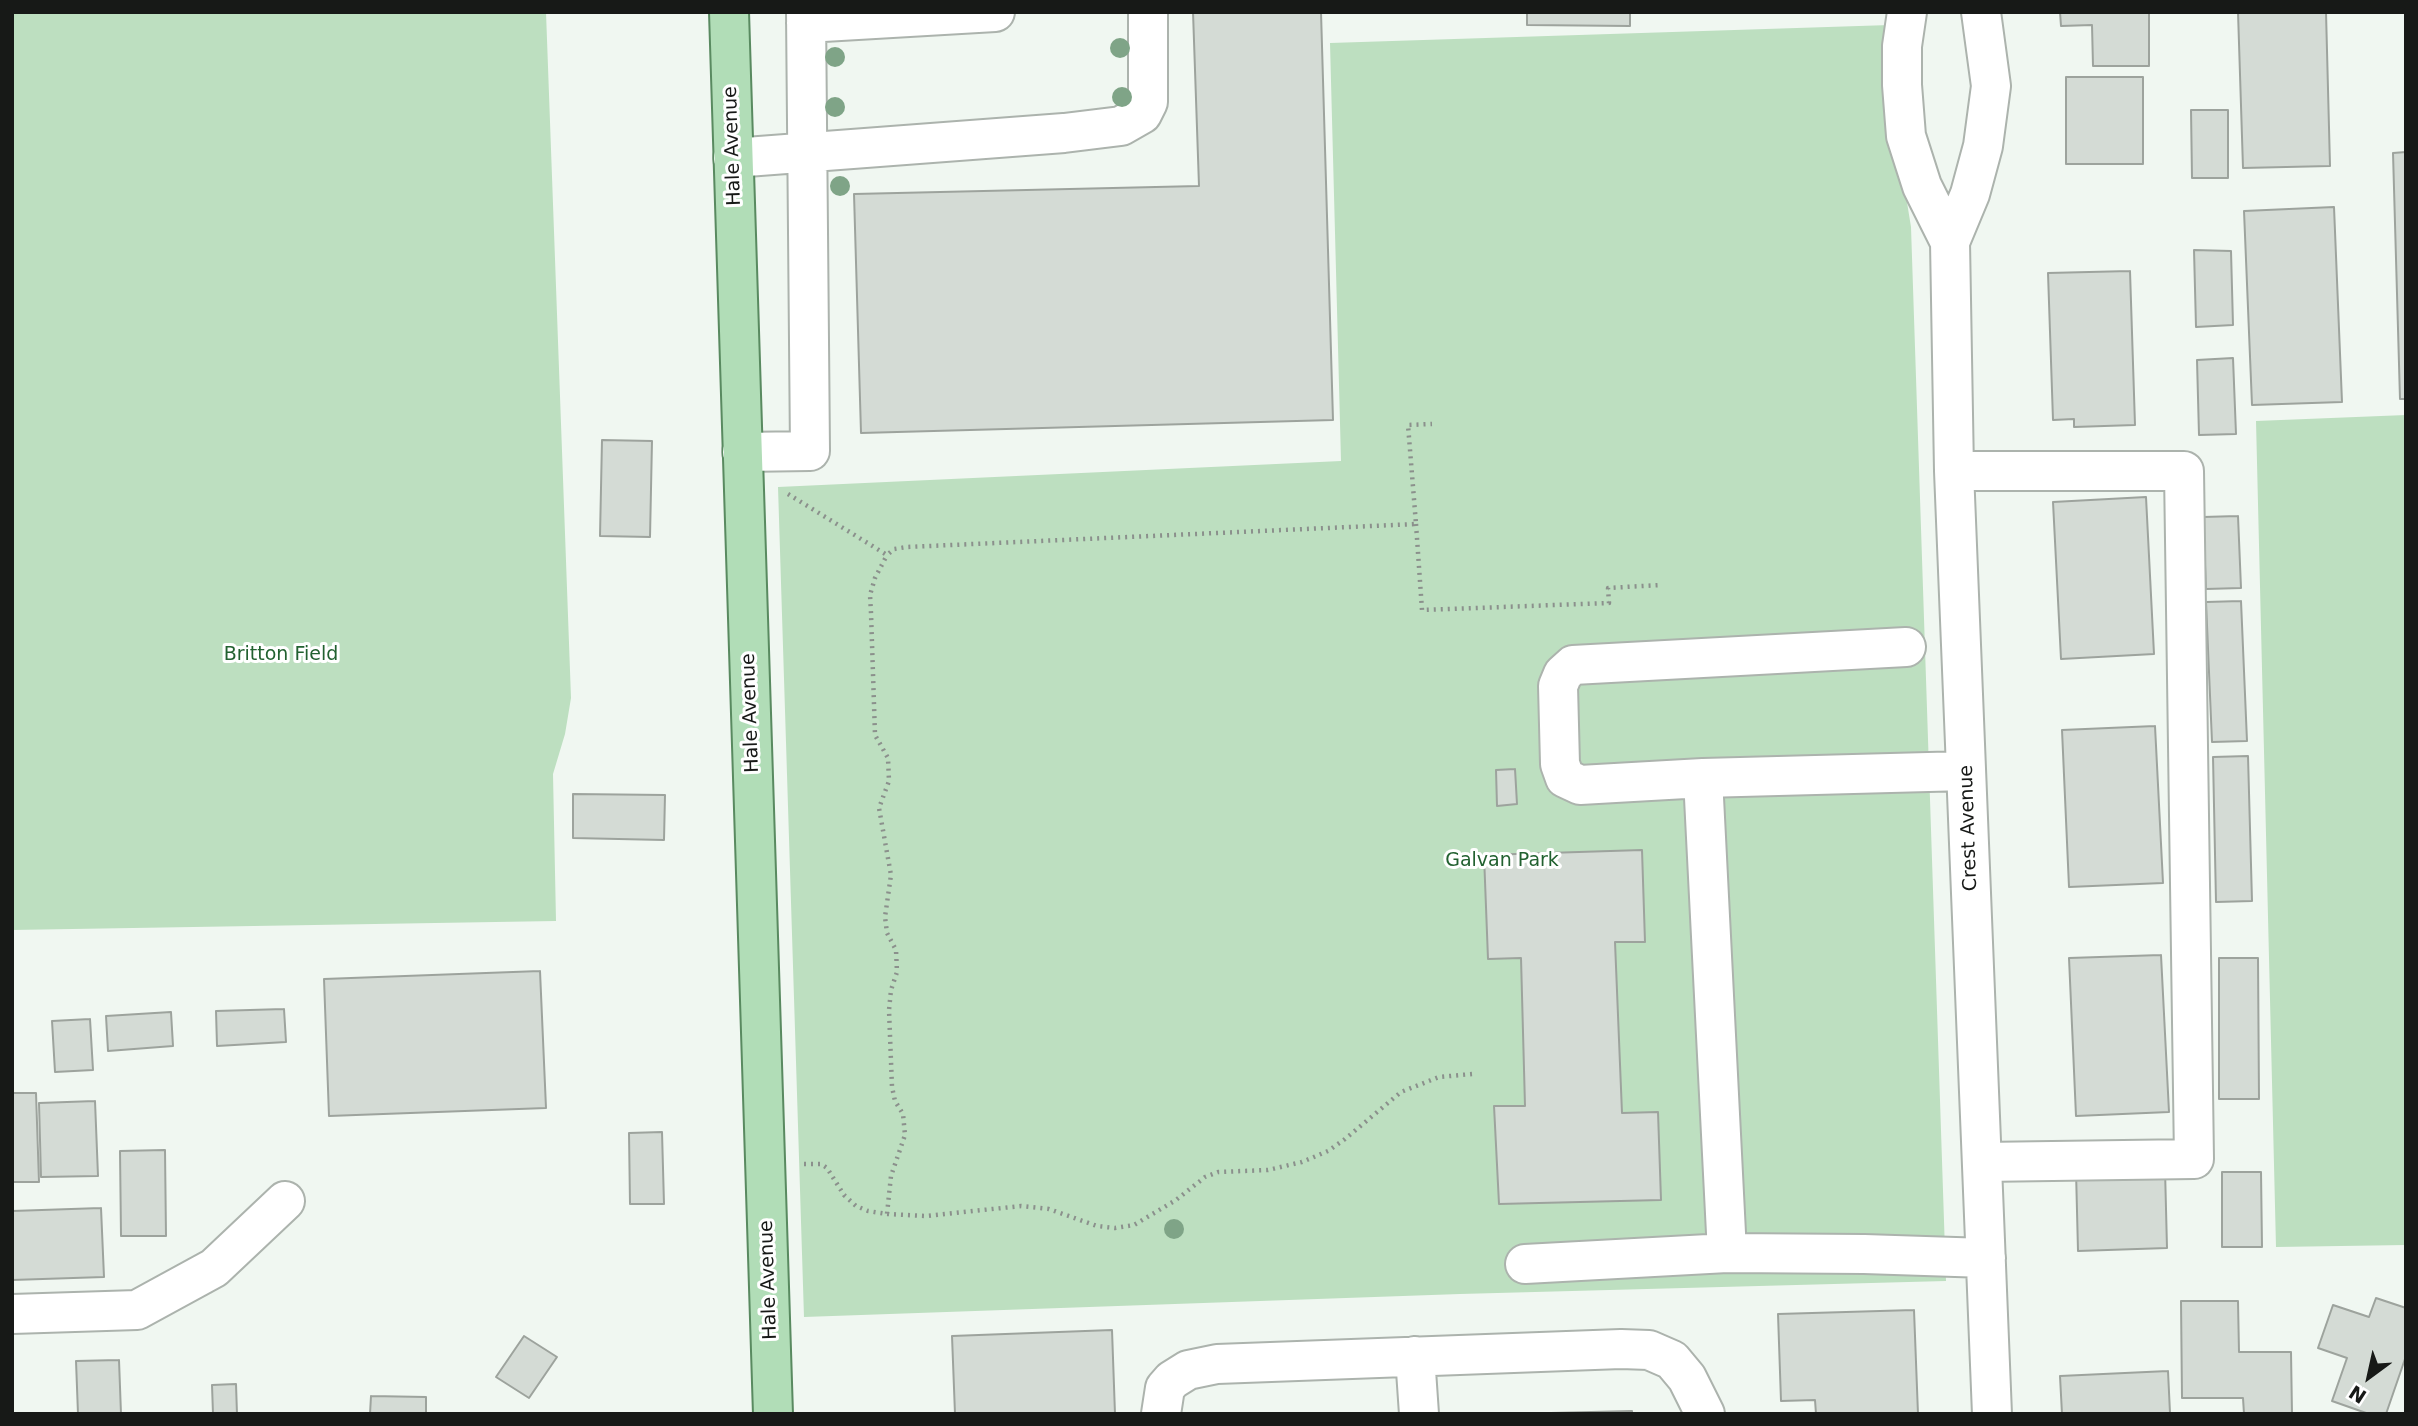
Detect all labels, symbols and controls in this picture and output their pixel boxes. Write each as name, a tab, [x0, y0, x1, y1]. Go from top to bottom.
street label: Hale Avenue	[720, 86, 746, 206]
park label: Britton Field	[224, 644, 338, 666]
street label: Hale Avenue	[738, 653, 764, 773]
street label: Crest Avenue	[1955, 764, 1983, 892]
park label: Galvan Park	[1445, 850, 1559, 872]
street label: Hale Avenue	[756, 1220, 782, 1340]
north arrow	[2334, 1342, 2404, 1412]
text: N	[2345, 1381, 2370, 1408]

